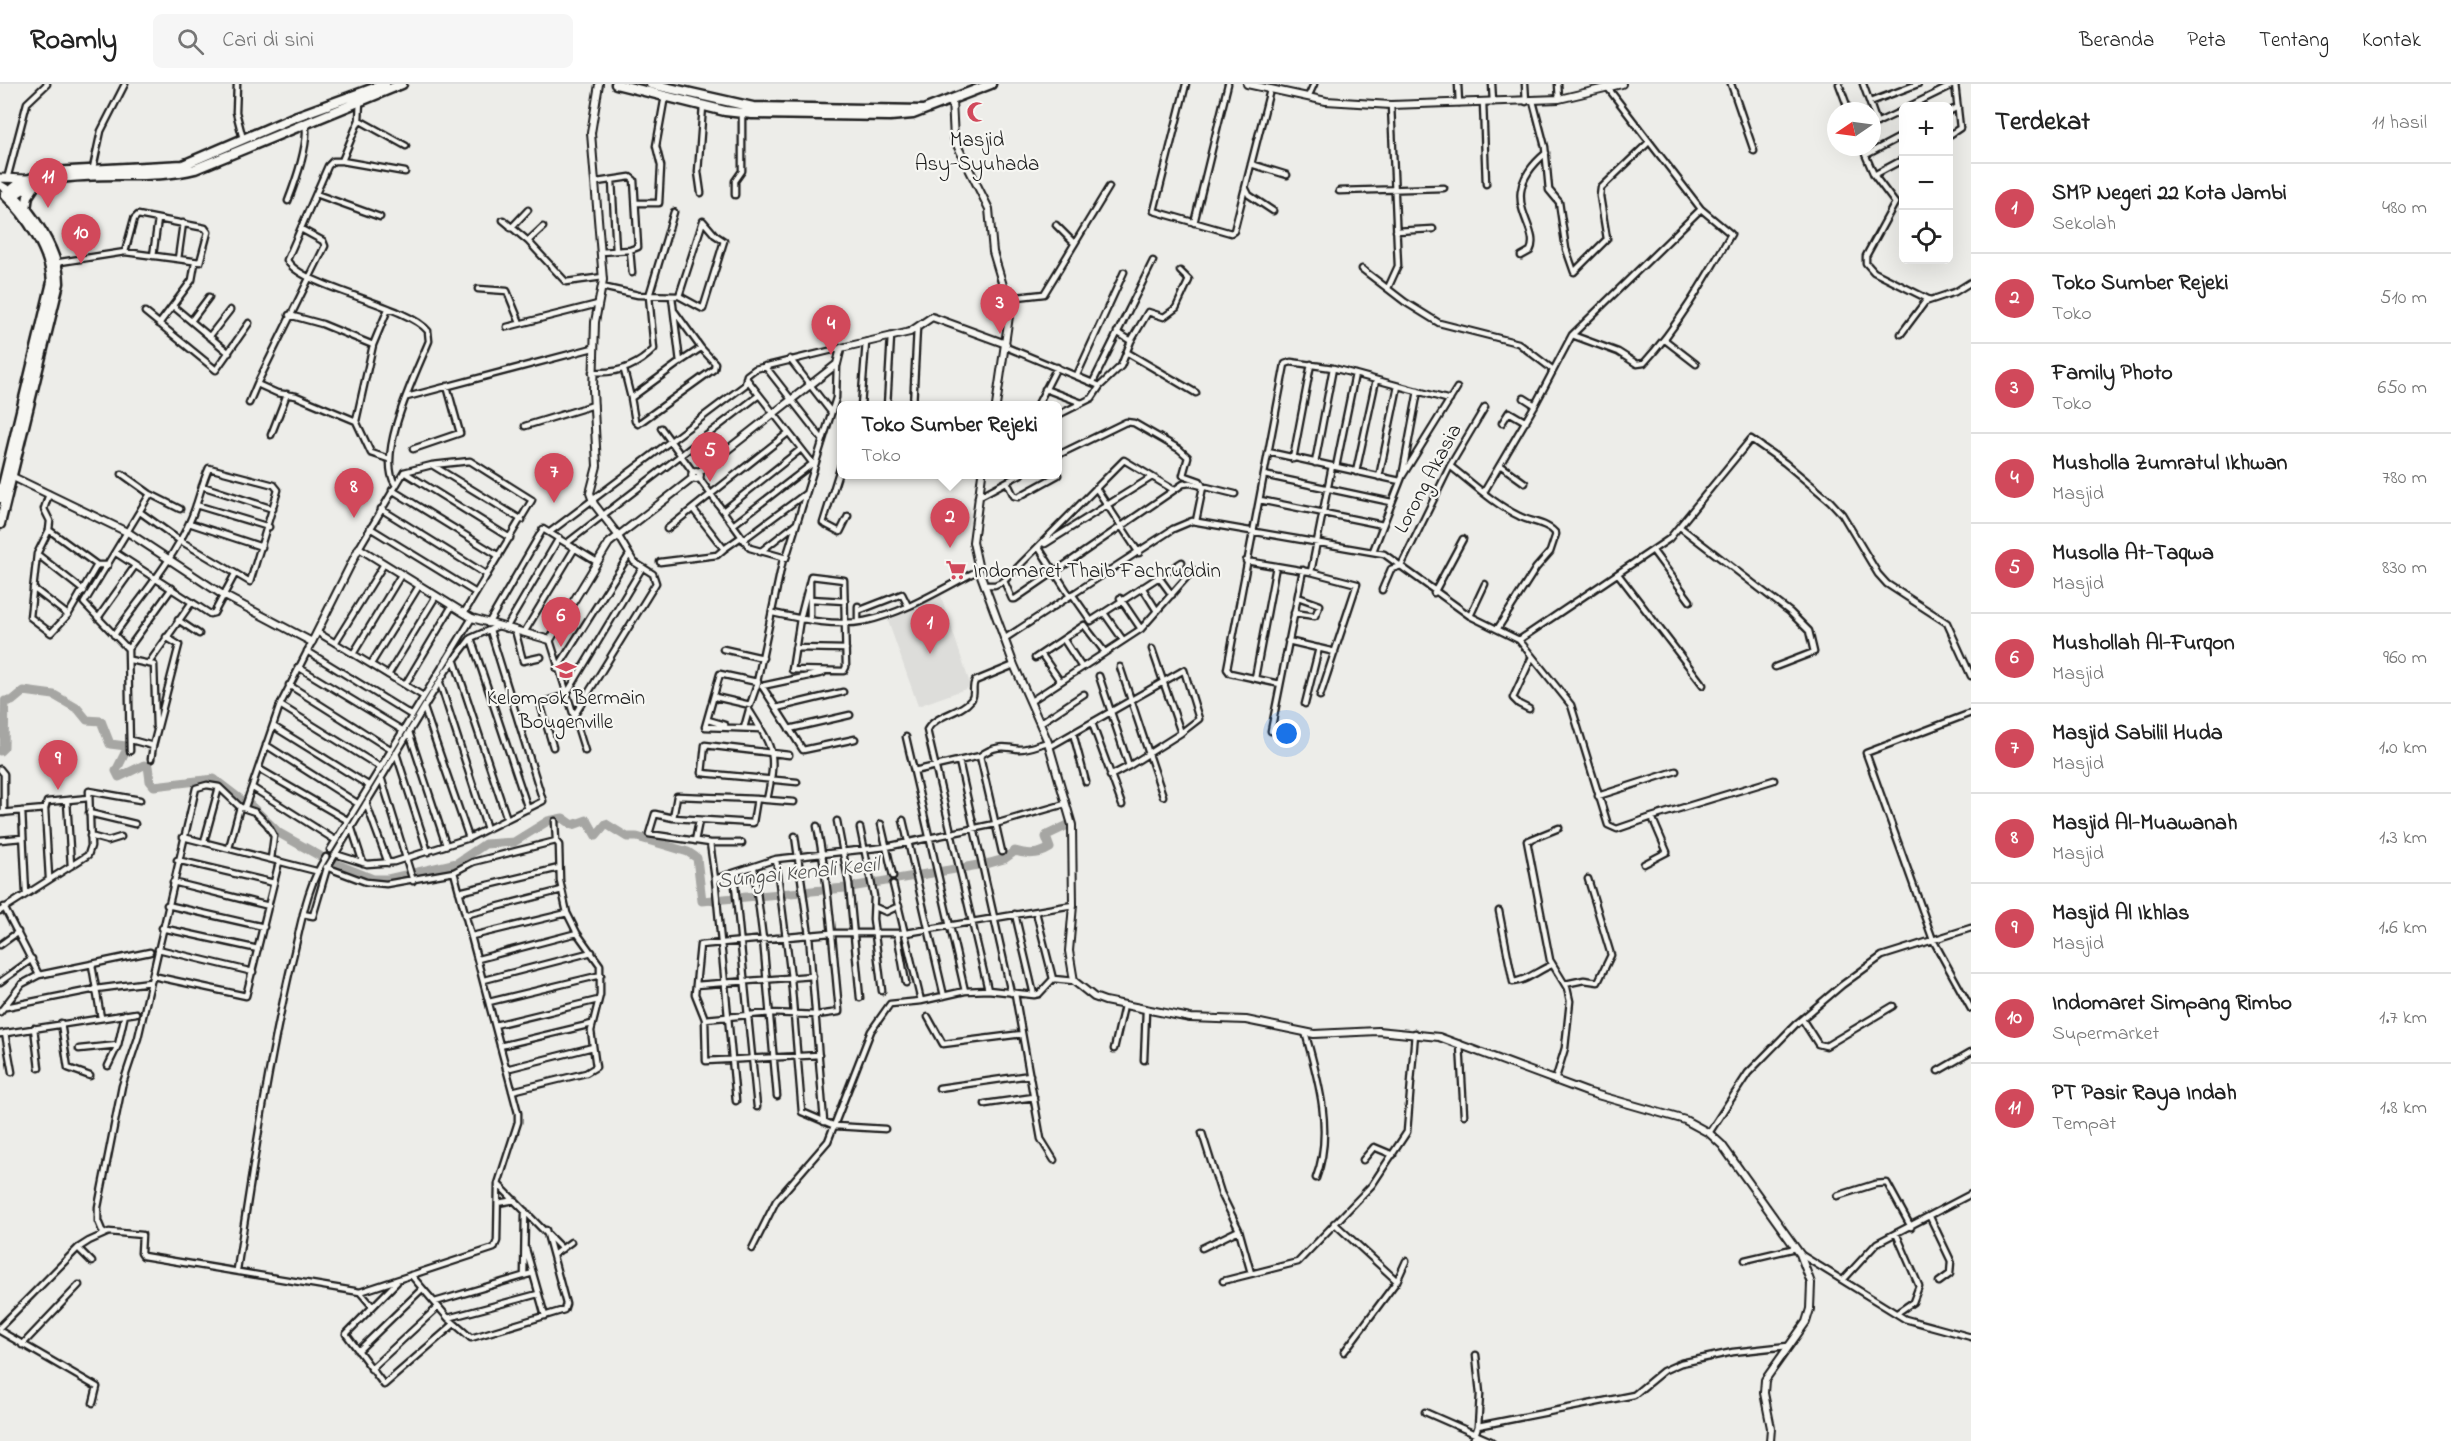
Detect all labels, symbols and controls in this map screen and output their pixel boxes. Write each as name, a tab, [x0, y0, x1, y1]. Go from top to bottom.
search box	[153, 14, 573, 68]
text: Roamly	[30, 21, 117, 62]
icon: search	[174, 25, 207, 58]
text: Cari di sini	[222, 25, 314, 57]
text: Beranda	[2079, 26, 2154, 56]
text: Peta	[2187, 26, 2226, 56]
text: Tentang	[2259, 26, 2329, 56]
text: Kontak	[2362, 26, 2421, 56]
mosque icon: Masjid Asy-Syuhada	[965, 100, 989, 124]
north arrow	[1827, 102, 1881, 156]
map controls	[1899, 102, 1953, 264]
button: +	[1899, 102, 1953, 156]
text: Terdekat	[1995, 104, 2090, 142]
text: 11 hasil	[2372, 109, 2427, 138]
place label: Masjid Asy-Syuhada	[915, 126, 1039, 182]
button: −	[1899, 156, 1953, 210]
pin: 11	[28, 158, 68, 208]
text: SMP Negeri 22 Kota Jambi	[2052, 178, 2287, 210]
text: 1	[2011, 194, 2018, 223]
text: 480 m	[2382, 194, 2427, 223]
button: locate	[1899, 210, 1953, 264]
text: Sekolah	[2052, 210, 2116, 239]
pin: 10	[62, 214, 100, 264]
text: Toko Sumber Rejeki	[2052, 268, 2228, 300]
pin: 3	[980, 284, 1020, 334]
text: 2	[2010, 284, 2019, 313]
text: 510 m	[2380, 284, 2427, 313]
text: Toko	[2052, 300, 2092, 329]
pin: 4	[812, 306, 850, 355]
text: Family Photo	[2052, 358, 2173, 390]
text: 3	[2010, 374, 2019, 403]
text: 650 m	[2378, 374, 2427, 403]
text: Toko	[2052, 390, 2092, 419]
popup	[837, 401, 1062, 479]
text: Toko Sumber Rejeki	[861, 410, 1038, 442]
street label: Lorong Akasia	[1387, 419, 1472, 540]
pin: 5	[690, 432, 730, 482]
text: Toko	[861, 442, 901, 471]
text: Musholla Zumratul Ikhwan	[2052, 448, 2287, 480]
pin: 7	[534, 454, 574, 503]
text: 4	[2010, 464, 2019, 493]
text: 780 m	[2382, 464, 2427, 493]
pin: 8	[334, 468, 374, 518]
text: Masjid	[2052, 480, 2104, 509]
pin: 2	[930, 498, 970, 548]
text: Musolla At-Taqwa	[2052, 538, 2214, 570]
text: 5	[2009, 554, 2020, 583]
text: 830 m	[2382, 554, 2427, 583]
place label: Indomaret Thaib Fachruddin	[973, 557, 1221, 587]
supermarket icon: Indomaret Thaib Fachruddin	[944, 558, 968, 582]
text: Masjid	[2052, 570, 2104, 599]
pin: 6	[542, 598, 580, 647]
pin: 1	[910, 604, 950, 654]
text: Mushollah Al-Furqon	[2052, 628, 2235, 660]
text: 6	[2010, 644, 2019, 673]
text: 960 m	[2383, 644, 2427, 673]
school or university icon: Kelompok Bermain Bougenville	[554, 658, 578, 682]
text: Masjid	[2052, 660, 2104, 689]
place label: Kelompok Bermain Bougenville	[487, 684, 645, 740]
text: Masjid Sabilil Huda	[2052, 718, 2223, 750]
your location	[1272, 719, 1301, 748]
text: 7	[2010, 734, 2019, 763]
text: 1.0 km	[2379, 734, 2427, 763]
pin: 9	[38, 740, 78, 790]
text: Masjid	[2052, 750, 2104, 779]
text: Masjid Al-Muawanah	[2052, 808, 2237, 840]
text: 8	[2011, 824, 2018, 853]
text: 1.3 km	[2379, 824, 2427, 853]
text: Masjid	[2052, 840, 2104, 869]
water label: Sungai Kenali Kecil	[716, 849, 883, 898]
text: Masjid Al Ikhlas	[2052, 898, 2189, 930]
text: 9	[2011, 914, 2018, 943]
text: 1.6 km	[2378, 914, 2427, 943]
text: Masjid	[2052, 930, 2104, 959]
text: Indomaret Simpang Rimbo	[2052, 988, 2292, 1020]
text: 10	[2007, 1004, 2022, 1033]
text: 1.7 km	[2379, 1004, 2427, 1033]
text: Supermarket	[2052, 1020, 2159, 1049]
text: PT Pasir Raya Indah	[2052, 1078, 2237, 1110]
text: 11	[2008, 1094, 2021, 1123]
text: 1.8 km	[2380, 1094, 2427, 1123]
text: Tempat	[2052, 1110, 2116, 1139]

